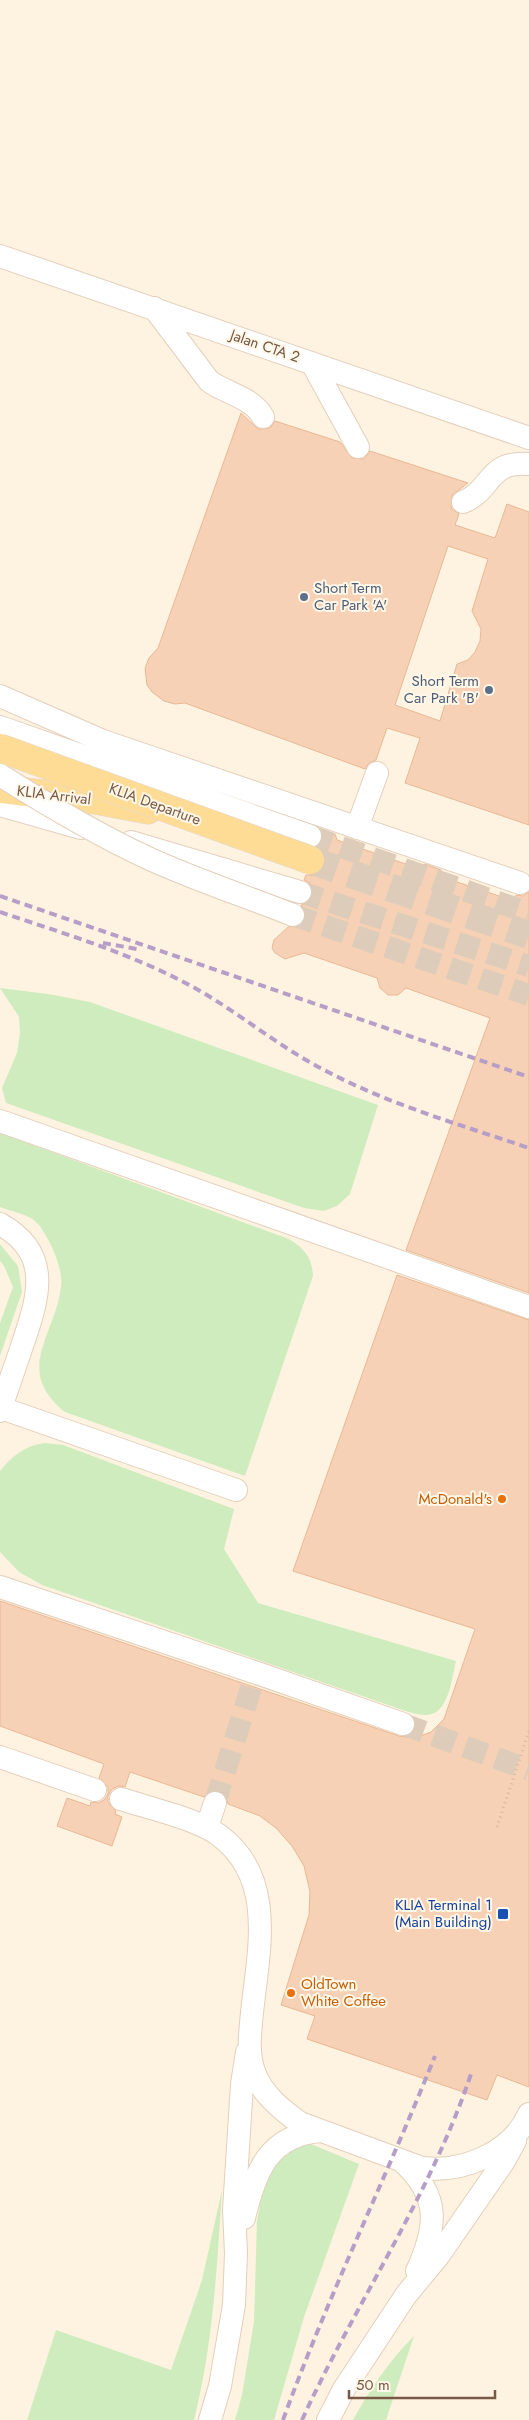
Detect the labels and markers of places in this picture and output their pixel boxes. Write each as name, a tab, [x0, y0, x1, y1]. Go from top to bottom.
place label: Short Term Car Park 'A'	[314, 577, 387, 616]
marker: Short Term Car Park 'A'	[298, 591, 310, 603]
place label: Short Term Car Park 'B'	[404, 670, 479, 709]
marker: Short Term Car Park 'B'	[483, 684, 495, 696]
place label: McDonald's	[418, 1488, 492, 1510]
marker: McDonald's	[496, 1493, 508, 1505]
place label: KLIA Terminal 1 (Main Building)	[395, 1894, 492, 1933]
marker: KLIA Terminal 1 (Main Building)	[496, 1907, 510, 1921]
place label: OldTown White Coffee	[301, 1973, 386, 2012]
marker: OldTown White Coffee	[285, 1987, 297, 1999]

